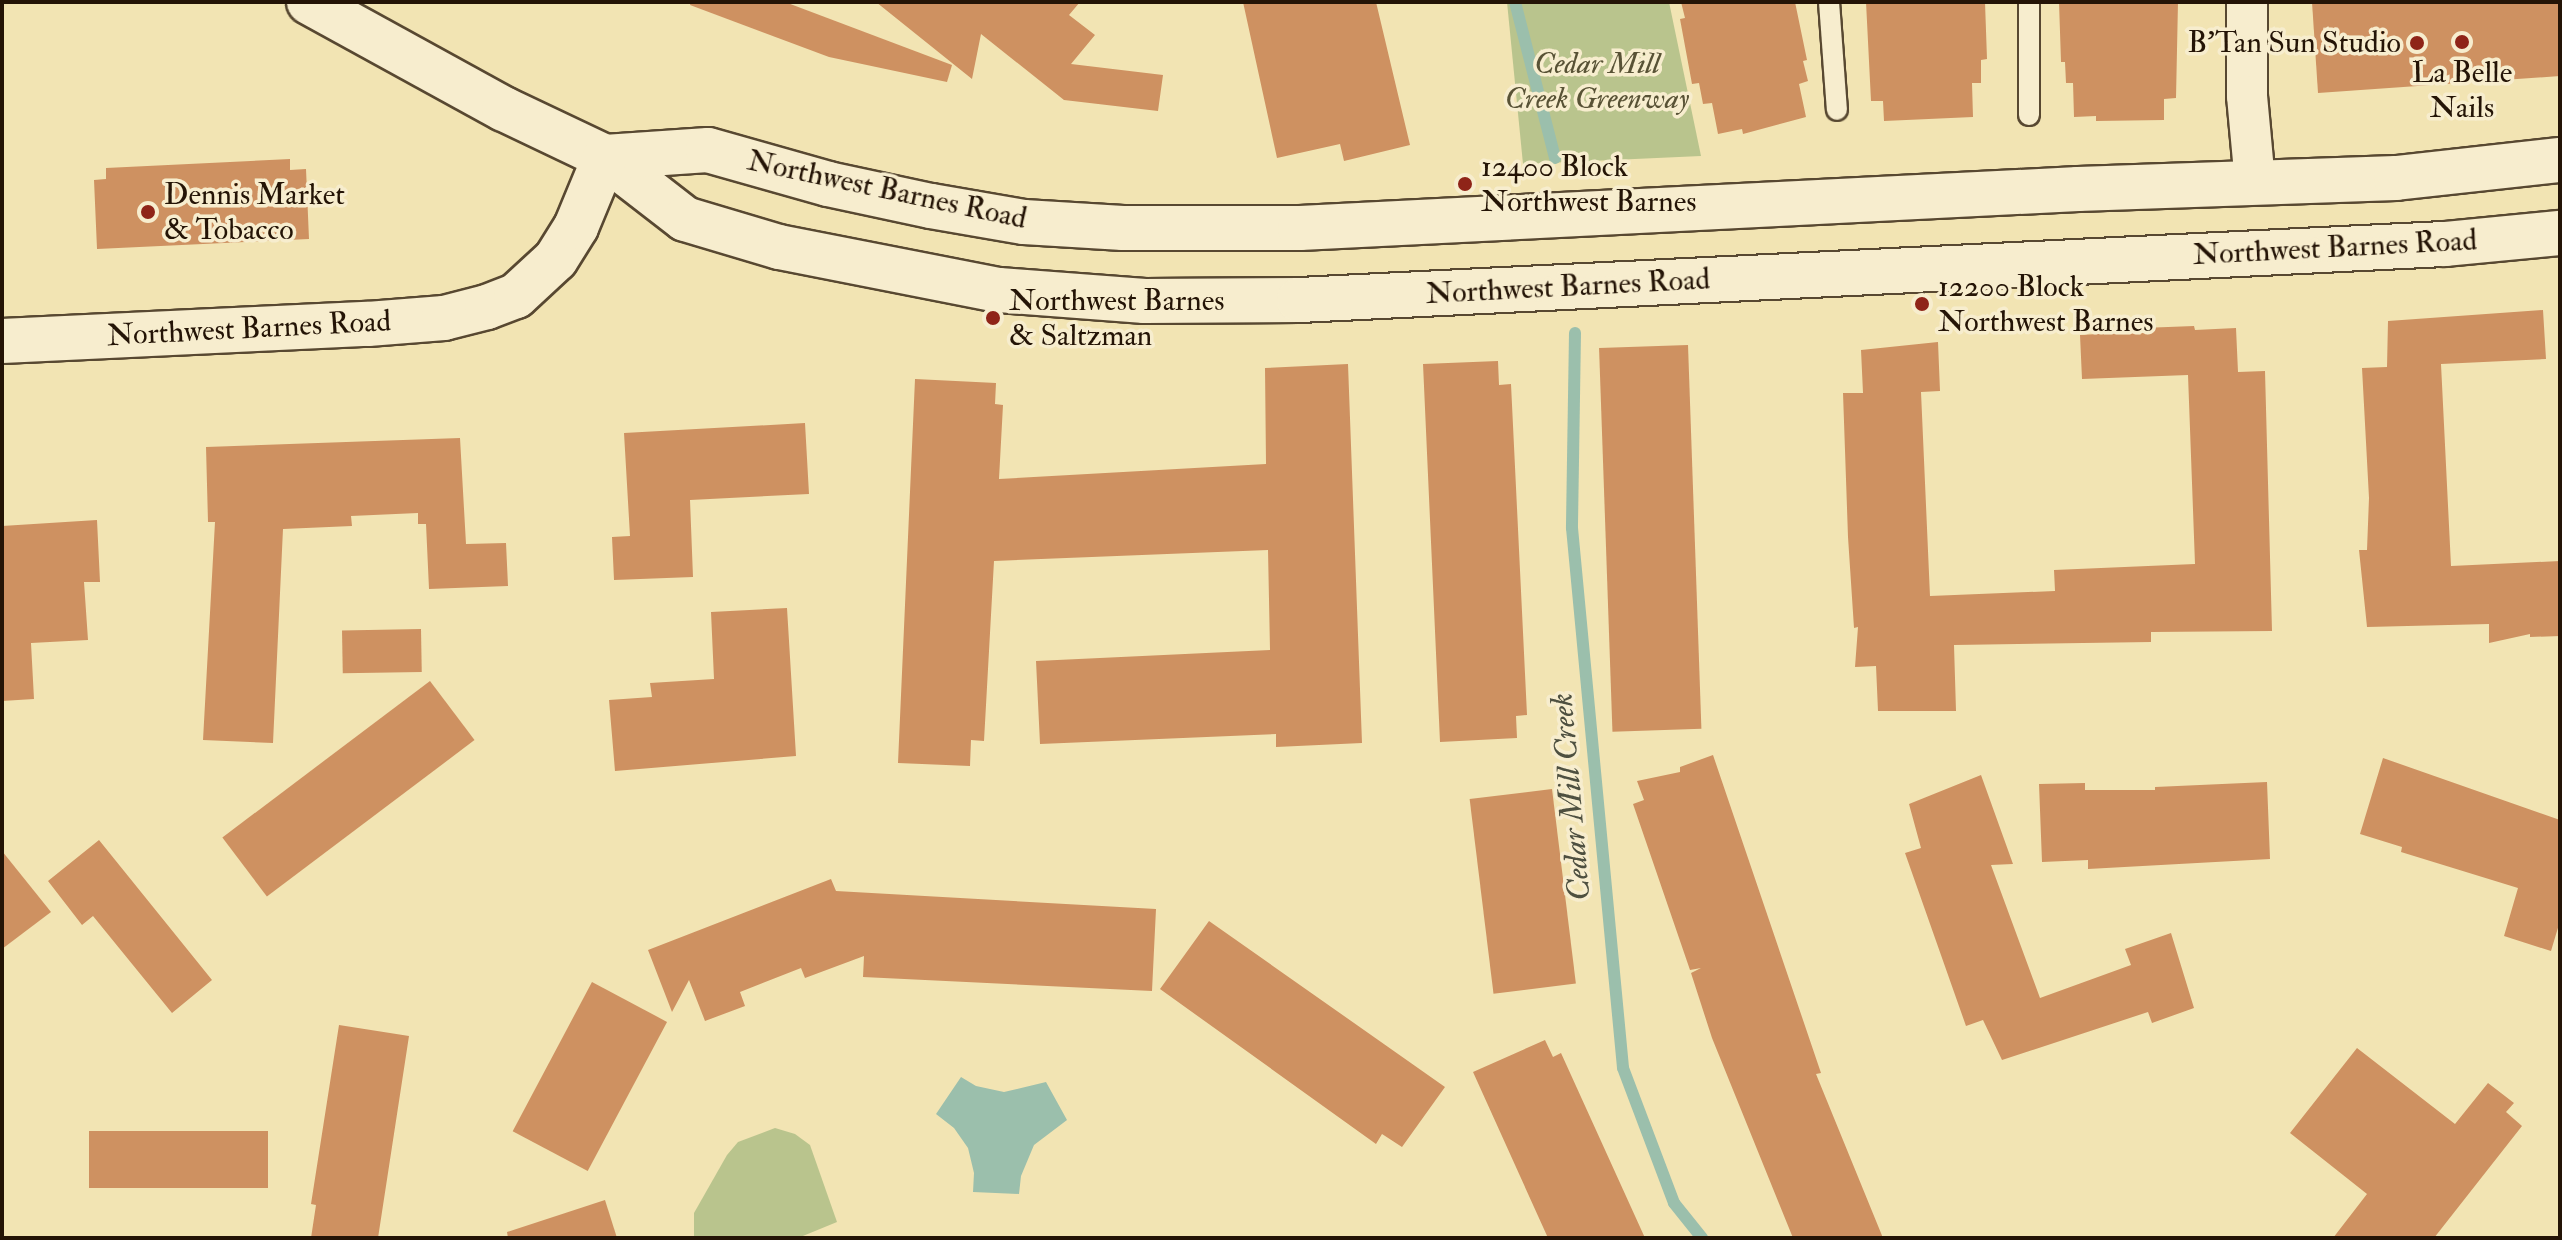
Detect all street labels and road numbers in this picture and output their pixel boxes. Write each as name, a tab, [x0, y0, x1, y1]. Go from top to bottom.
street label: Northwest Barnes Road	[744, 143, 1030, 237]
street label: Northwest Barnes Road	[2192, 223, 2478, 273]
street label: Northwest Barnes Road	[1425, 262, 1711, 312]
street label: Northwest Barnes Road	[106, 304, 392, 354]

